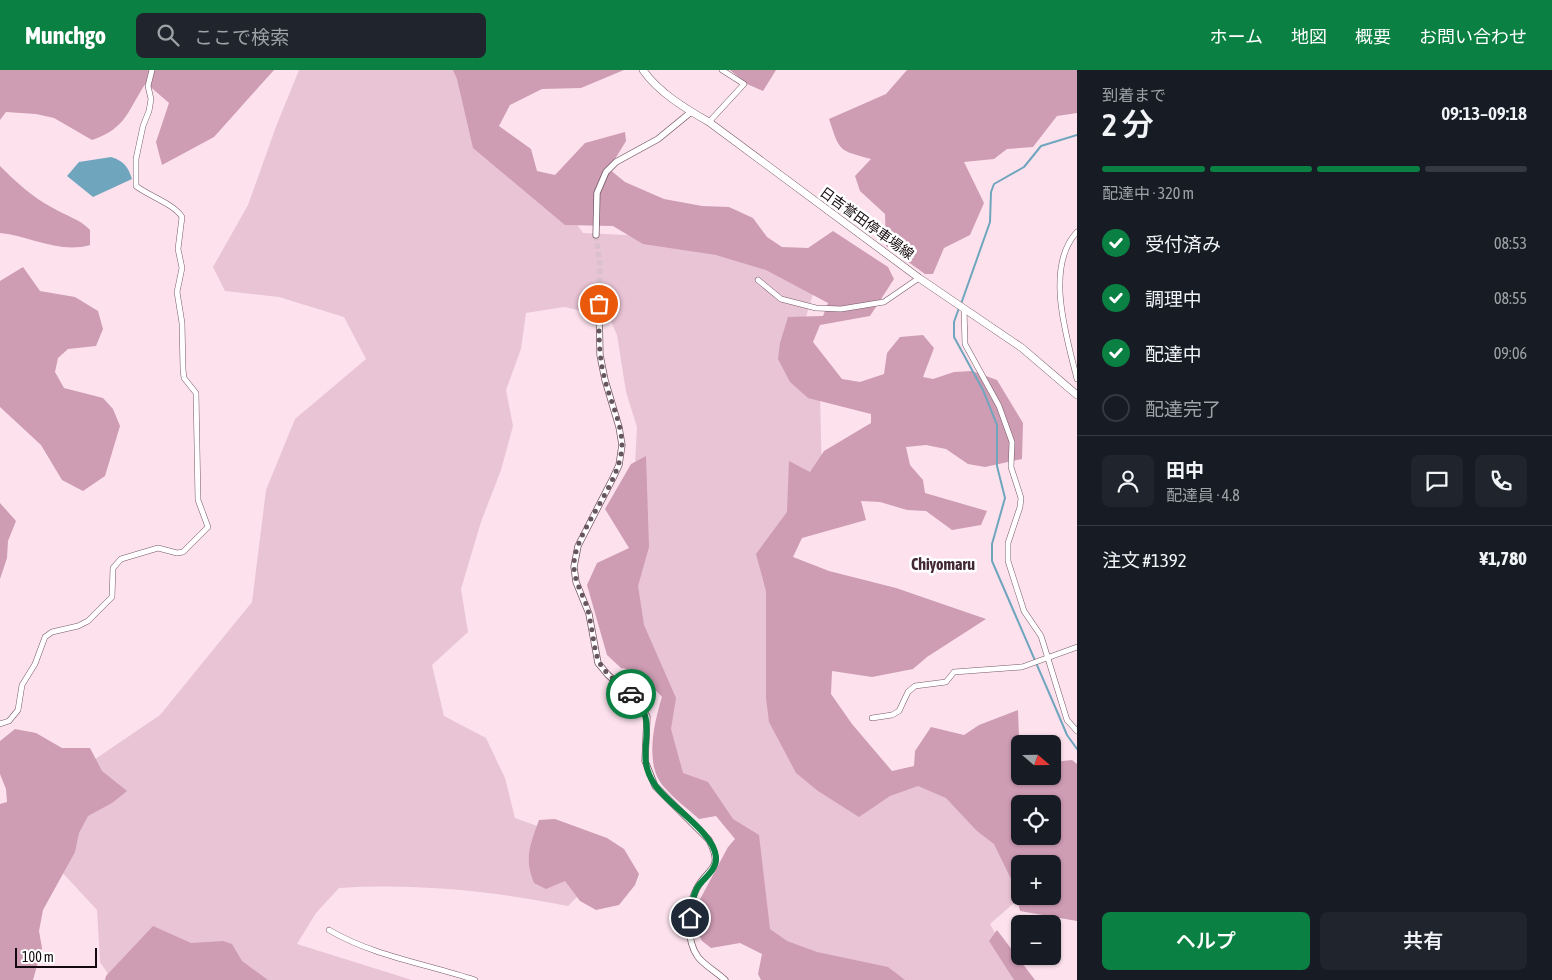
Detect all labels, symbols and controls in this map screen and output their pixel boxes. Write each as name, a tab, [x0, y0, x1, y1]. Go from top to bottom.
search box	[136, 13, 486, 58]
icon: search	[154, 21, 182, 49]
text: Munchgo	[25, 22, 106, 49]
text: ここで検索	[194, 26, 289, 48]
text: ホーム	[1210, 26, 1263, 47]
text: 地図	[1291, 26, 1327, 47]
text: 概要	[1355, 26, 1391, 47]
text: お問い合わせ	[1419, 26, 1527, 47]
text: 到着まで	[1102, 86, 1166, 104]
text: 09:13–09:18	[1441, 102, 1527, 124]
text: 2 分	[1102, 106, 1153, 143]
street label: 日吉誉田停車場線	[817, 184, 917, 262]
text: 配達中 · 320 m	[1102, 184, 1194, 202]
icon: check	[1102, 229, 1130, 257]
text: 受付済み	[1145, 233, 1221, 255]
text: 08:53	[1494, 234, 1527, 252]
pin	[578, 283, 620, 325]
icon: check	[1102, 284, 1130, 312]
text: 調理中	[1145, 288, 1202, 310]
text: 08:55	[1494, 289, 1527, 307]
icon: bag	[585, 290, 613, 318]
icon: check	[1102, 339, 1130, 367]
text: 配達中	[1145, 343, 1202, 365]
text: 09:06	[1494, 344, 1527, 362]
text: 配達完了	[1145, 398, 1221, 420]
button: person	[1102, 455, 1154, 507]
button: chat	[1411, 455, 1463, 507]
button: phone	[1475, 455, 1527, 507]
text: 田中	[1166, 459, 1204, 481]
text: 配達員 · 4.8	[1166, 486, 1240, 504]
text: ¥1,780	[1479, 547, 1527, 569]
text: 注文 #1392	[1102, 549, 1187, 571]
district label: Chiyomaru	[911, 555, 975, 573]
courier	[606, 669, 656, 719]
icon: car	[617, 680, 645, 708]
north arrow	[1011, 735, 1061, 785]
map controls	[1011, 735, 1061, 965]
button: locate	[1011, 795, 1061, 845]
button: +	[1011, 855, 1061, 905]
pin	[669, 897, 711, 939]
icon: home	[676, 904, 704, 932]
button: ヘルプ	[1102, 912, 1310, 970]
button: 共有	[1320, 912, 1527, 970]
button: −	[1011, 915, 1061, 965]
scale bar	[15, 945, 98, 968]
text: 100 m	[22, 949, 54, 965]

